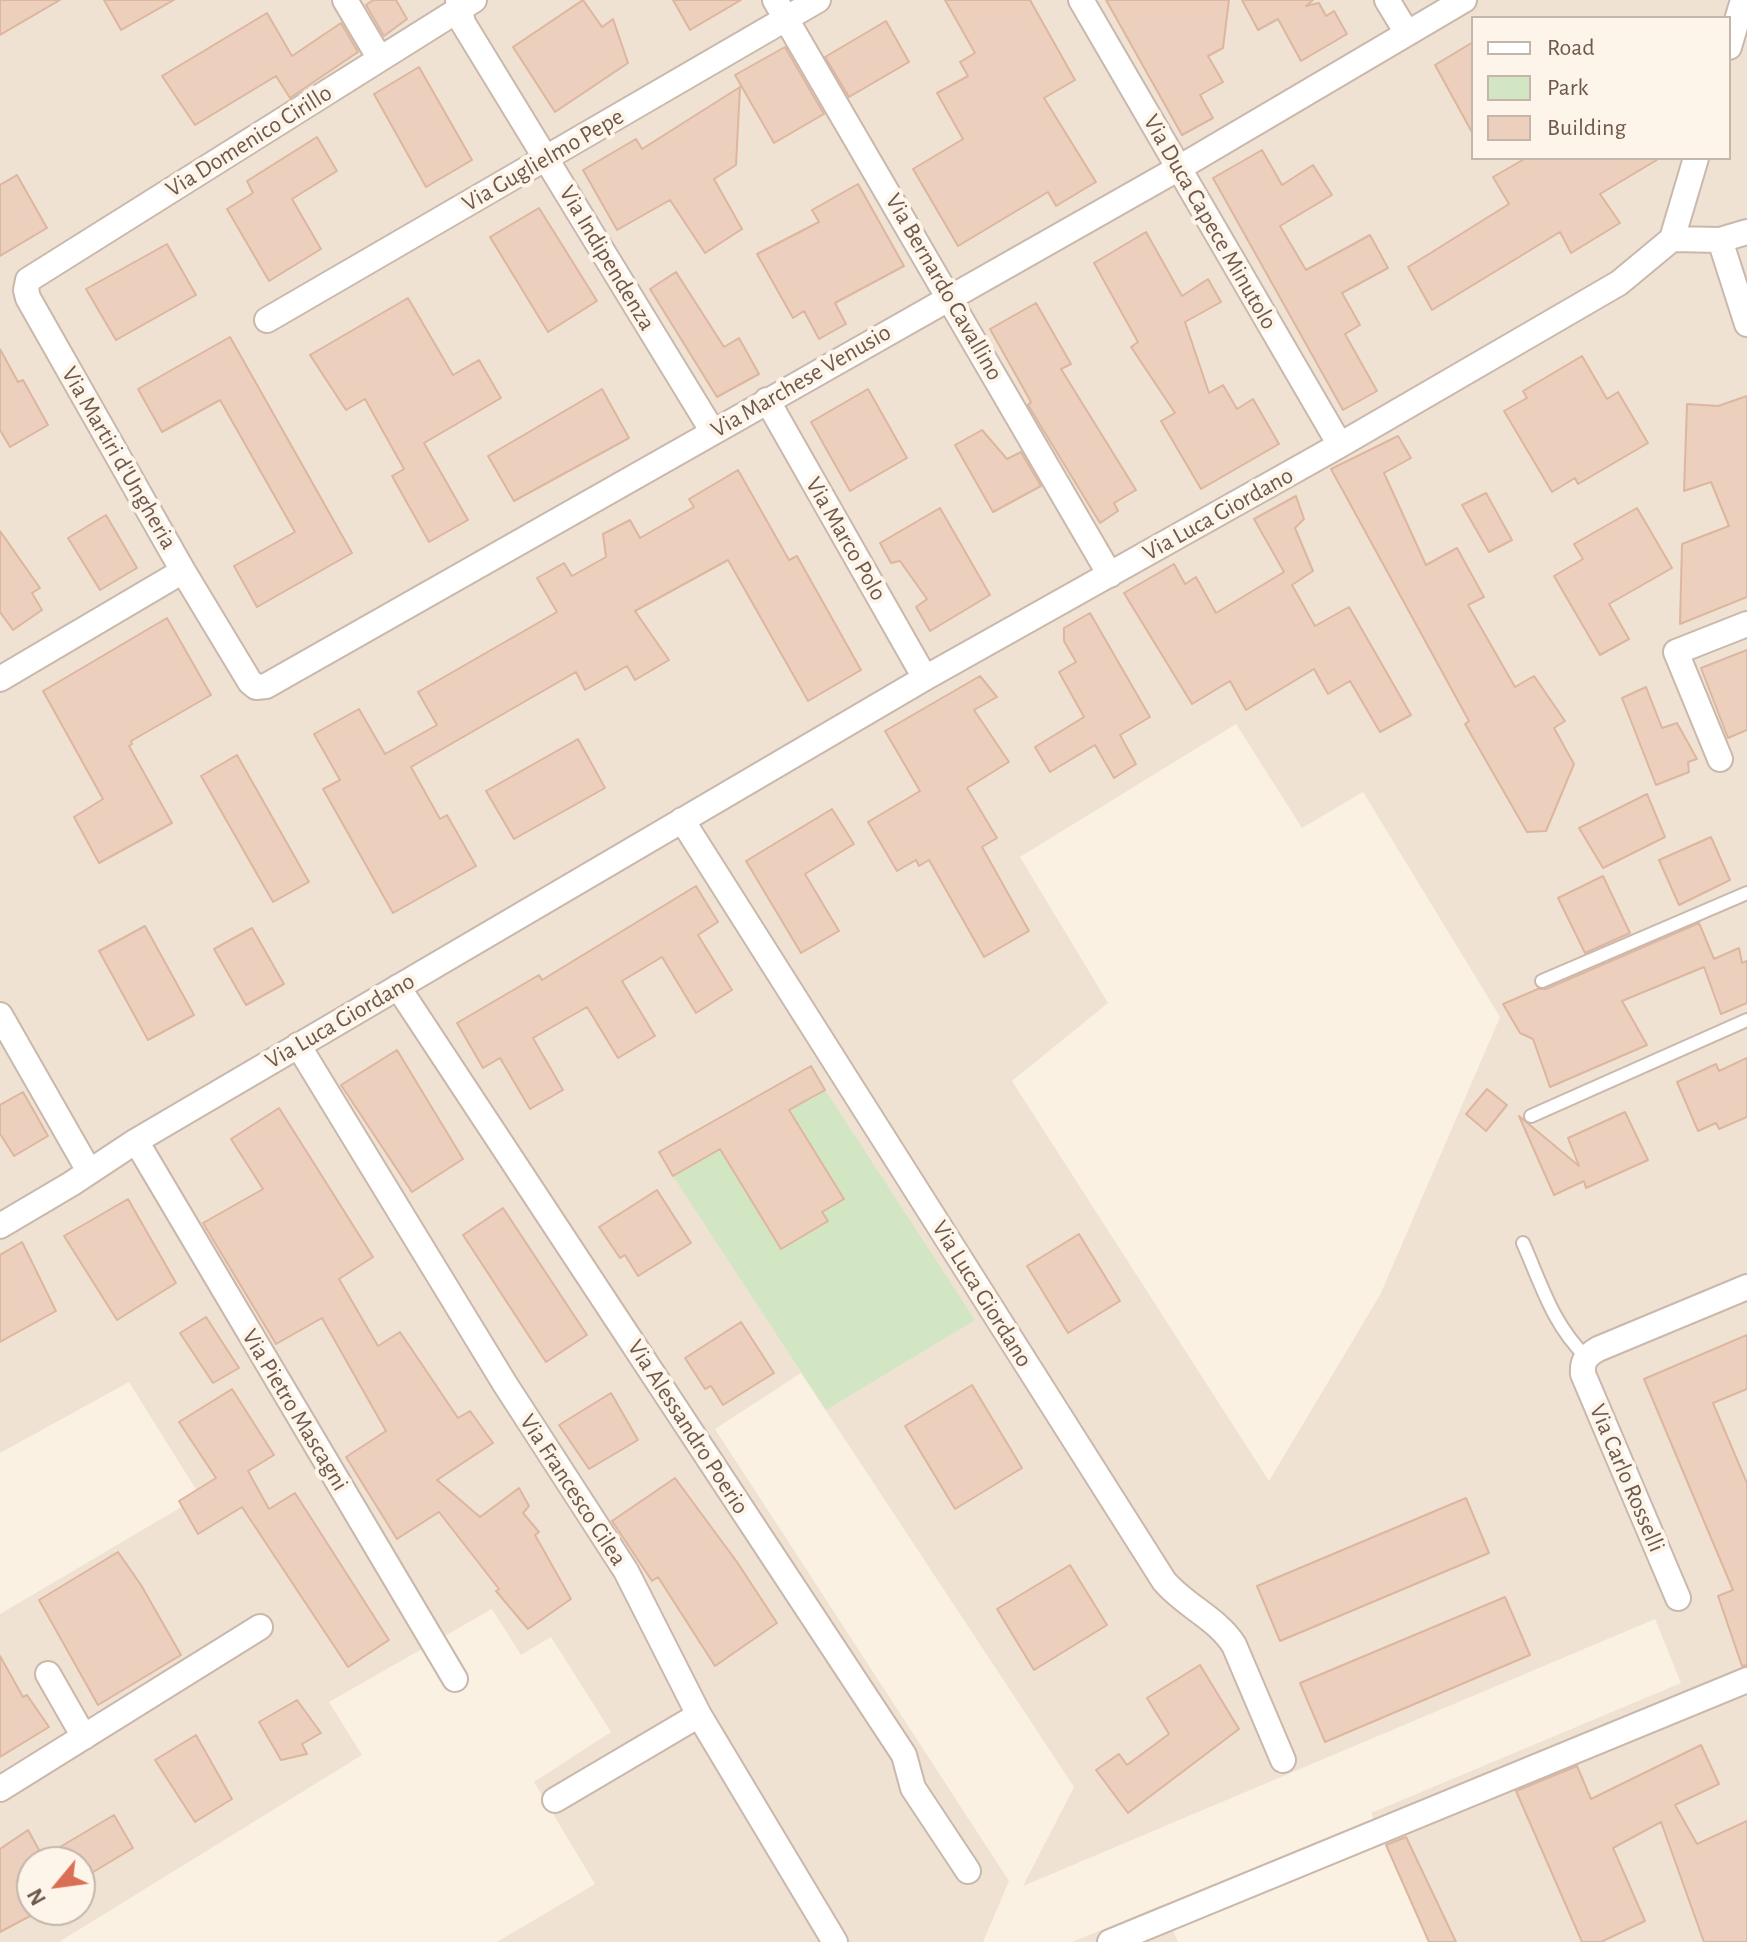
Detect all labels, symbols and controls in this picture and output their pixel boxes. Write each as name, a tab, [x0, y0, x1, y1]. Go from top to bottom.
legend	[1471, 16, 1731, 160]
text: Road	[1547, 36, 1595, 60]
text: Park	[1547, 76, 1588, 100]
street label: Via Domenico Cirillo	[161, 78, 337, 204]
street label: Via Guglielmo Pepe	[457, 102, 629, 218]
street label: Via Duca Capece Minutolo	[1137, 109, 1283, 335]
text: Building	[1547, 116, 1626, 140]
street label: Via Indipendenza	[552, 180, 662, 336]
street label: Via Bernardo Cavallino	[879, 188, 1009, 386]
street label: Via Marchese Venusio	[706, 318, 896, 444]
street label: Via Martiri d'Ungheria	[55, 362, 183, 554]
street label: Via Luca Giordano	[1138, 461, 1298, 567]
street label: Via Marco Polo	[799, 472, 893, 606]
street label: Via Luca Giordano	[260, 967, 420, 1075]
street label: Via Luca Giordano	[925, 1215, 1039, 1373]
street label: Via Pietro Mascagni	[235, 1324, 355, 1496]
street label: Via Alessandro Poerio	[621, 1335, 755, 1519]
street label: Via Carlo Rosselli	[1583, 1400, 1671, 1556]
street label: Via Francesco Cilea	[513, 1409, 633, 1571]
north arrow	[16, 1846, 96, 1926]
text: N	[23, 1885, 50, 1909]

